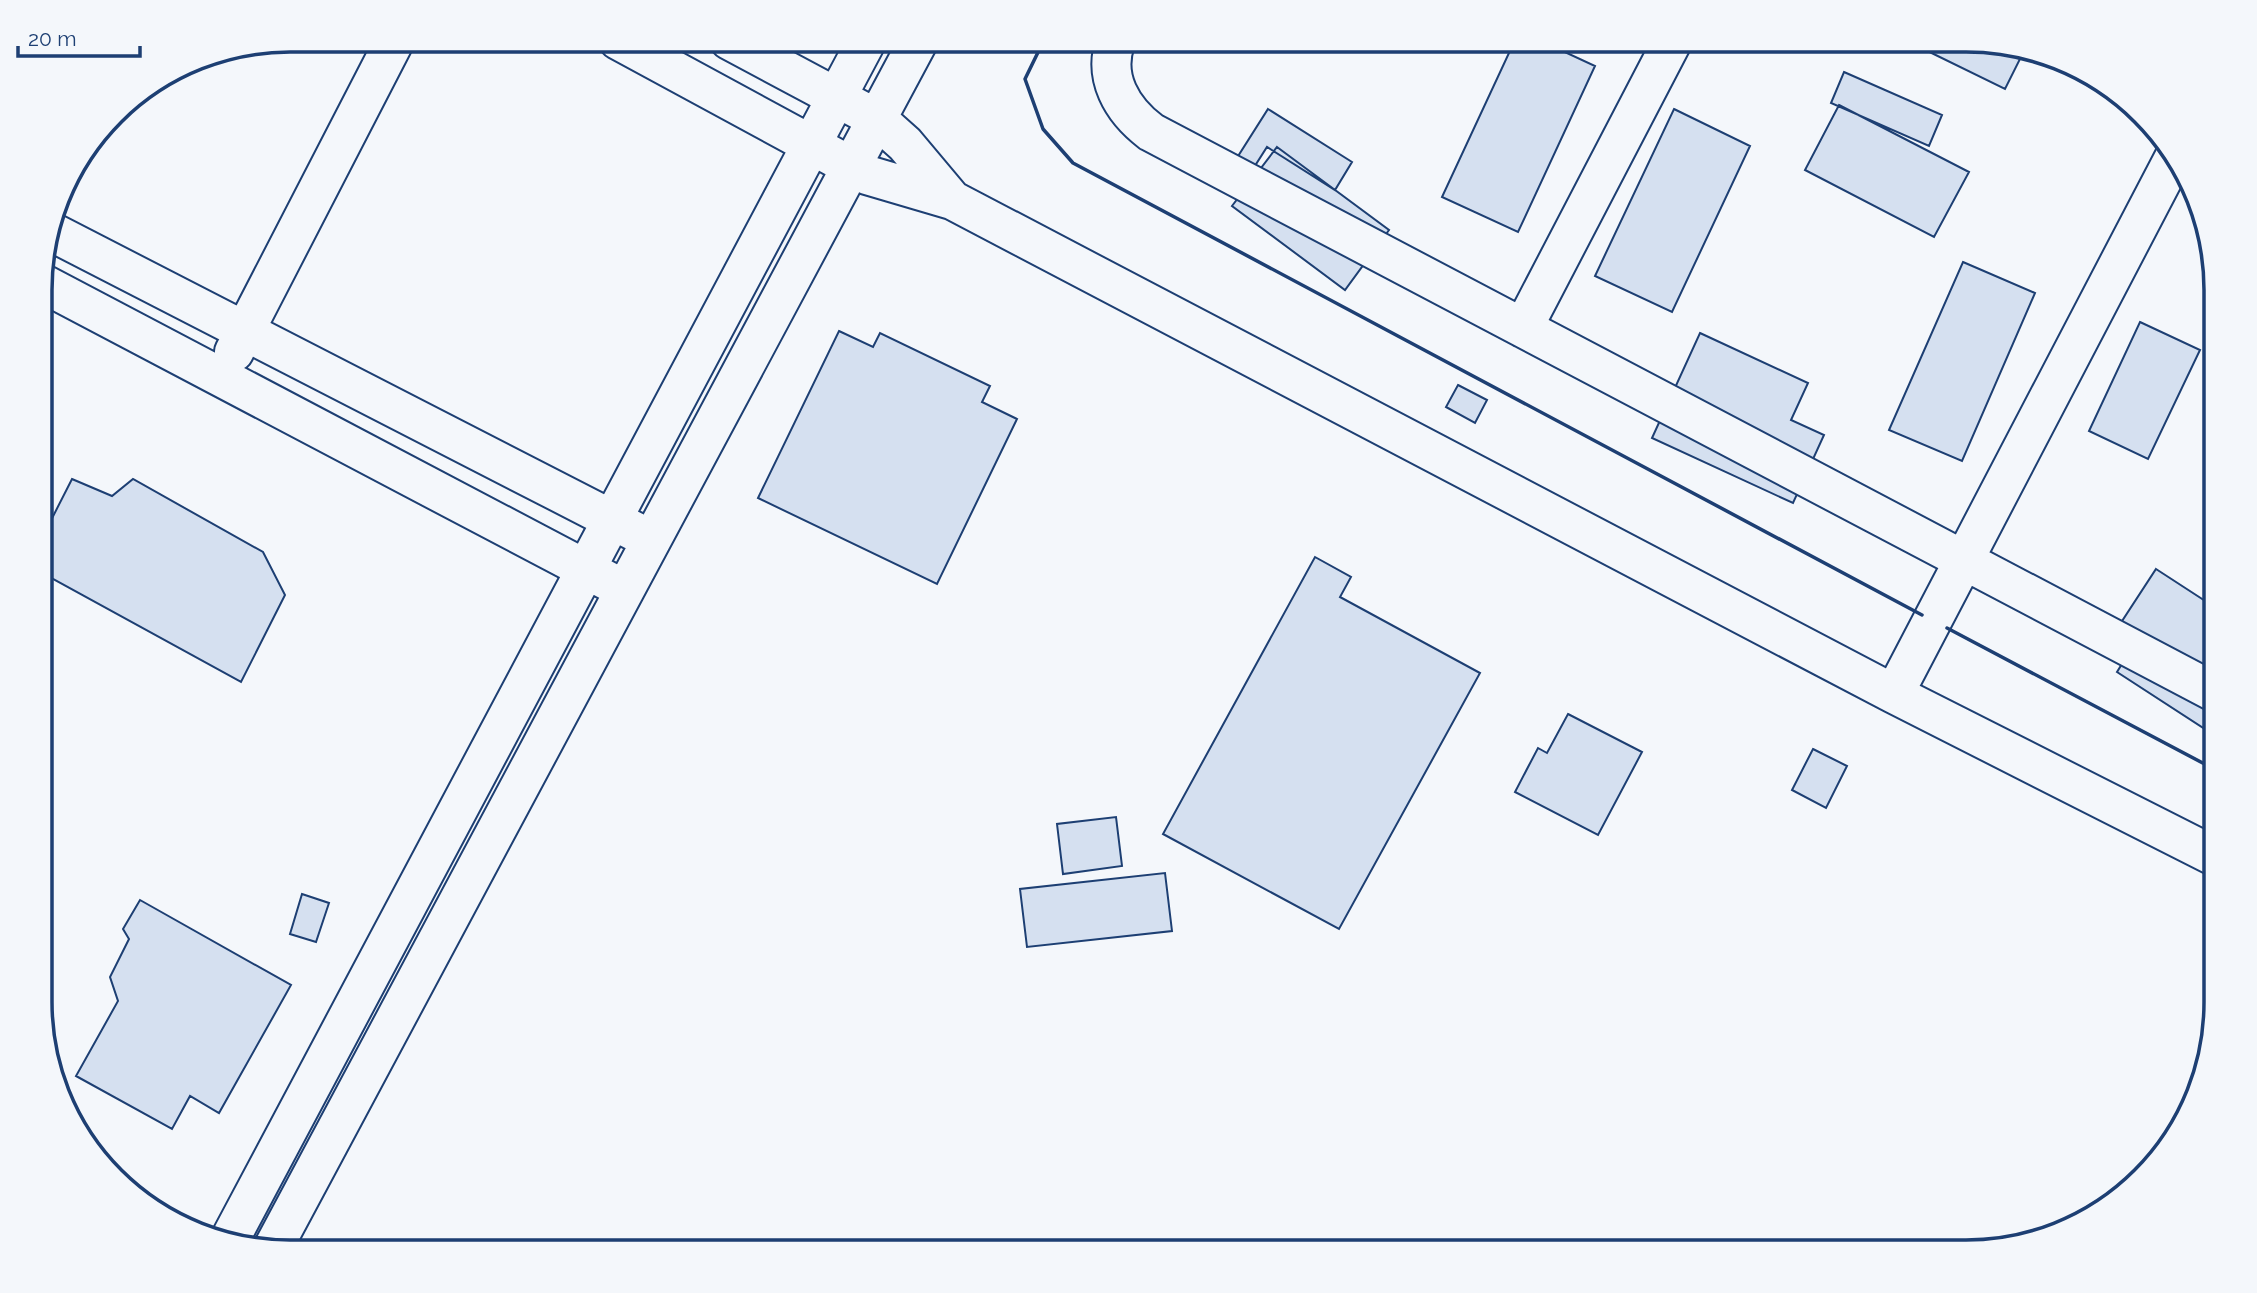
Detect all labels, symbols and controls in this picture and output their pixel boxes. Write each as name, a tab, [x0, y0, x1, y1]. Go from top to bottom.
scale bar	[18, 14, 140, 58]
text: 20 m	[28, 26, 76, 51]

